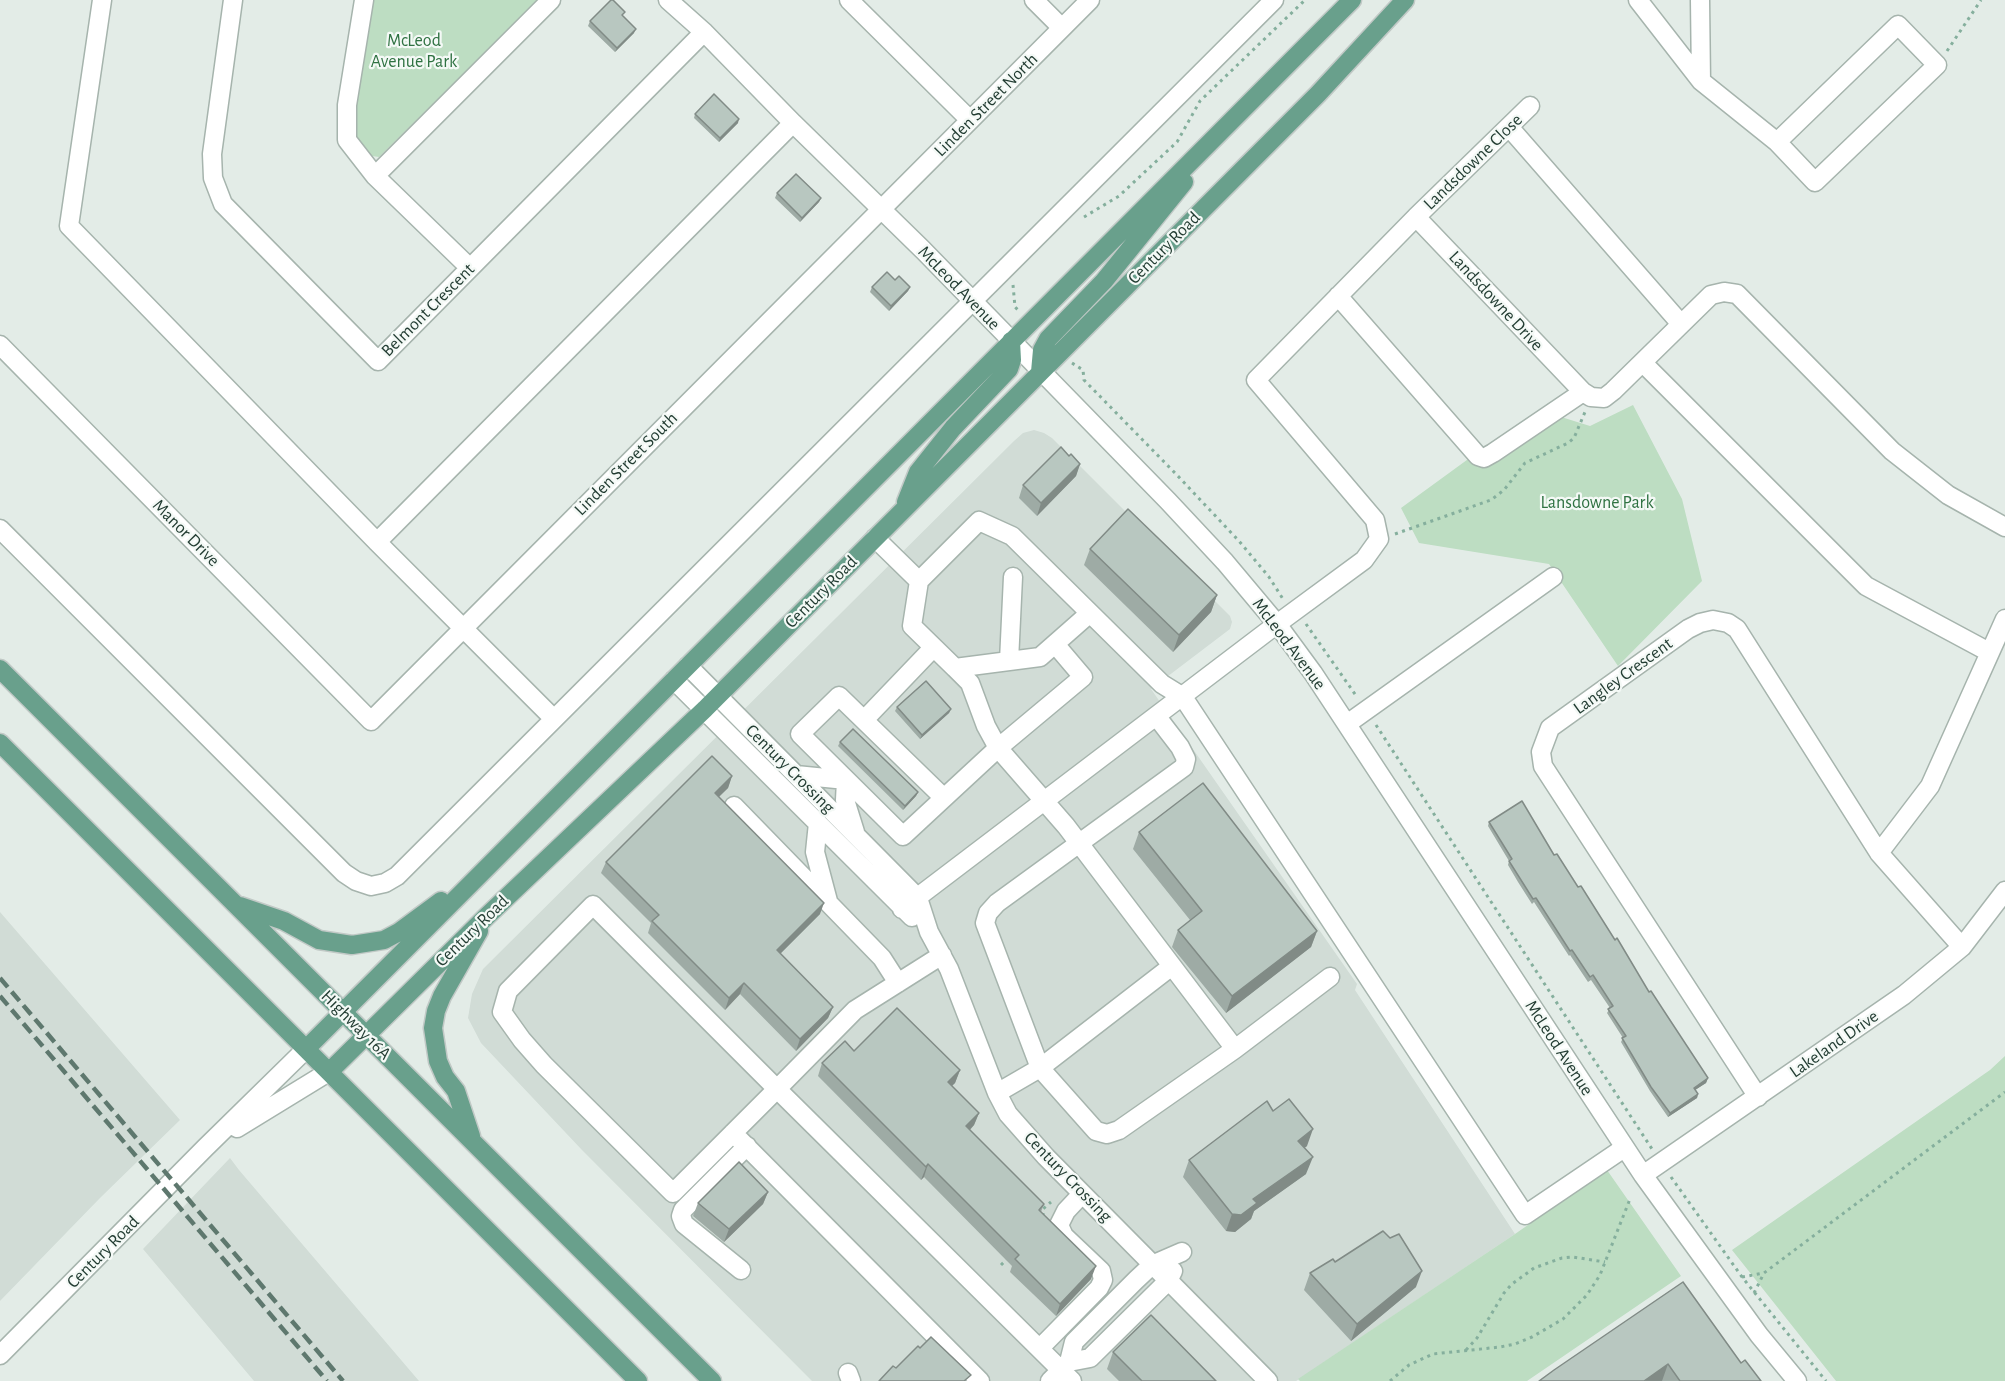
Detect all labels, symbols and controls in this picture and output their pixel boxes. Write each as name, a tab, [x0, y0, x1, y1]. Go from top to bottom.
park label: McLeod Avenue Park	[371, 30, 457, 72]
street label: Linden Street North	[930, 49, 1042, 161]
street label: Landsdowne Close	[1419, 109, 1527, 215]
street label: Century Road	[1123, 207, 1205, 289]
street label: McLeod Avenue	[913, 241, 1005, 335]
street label: Landsdowne Drive	[1444, 246, 1548, 356]
street label: Belmont Crescent	[377, 259, 479, 361]
street label: Linden Street South	[570, 408, 682, 520]
park label: Lansdowne Park	[1540, 492, 1654, 514]
street label: Manor Drive	[148, 495, 224, 571]
street label: Century Road	[780, 551, 862, 633]
street label: McLeod Avenue	[1247, 594, 1331, 694]
street label: Langley Crescent	[1569, 633, 1677, 719]
street label: Century Crossing	[741, 720, 839, 818]
street label: Century Road	[431, 891, 513, 971]
street label: Highway 16A	[317, 986, 395, 1064]
street label: McLeod Avenue	[1520, 996, 1598, 1100]
street label: Lakeland Drive	[1785, 1005, 1883, 1083]
street label: Century Crossing	[1019, 1127, 1117, 1227]
street label: Century Road	[62, 1211, 144, 1293]

